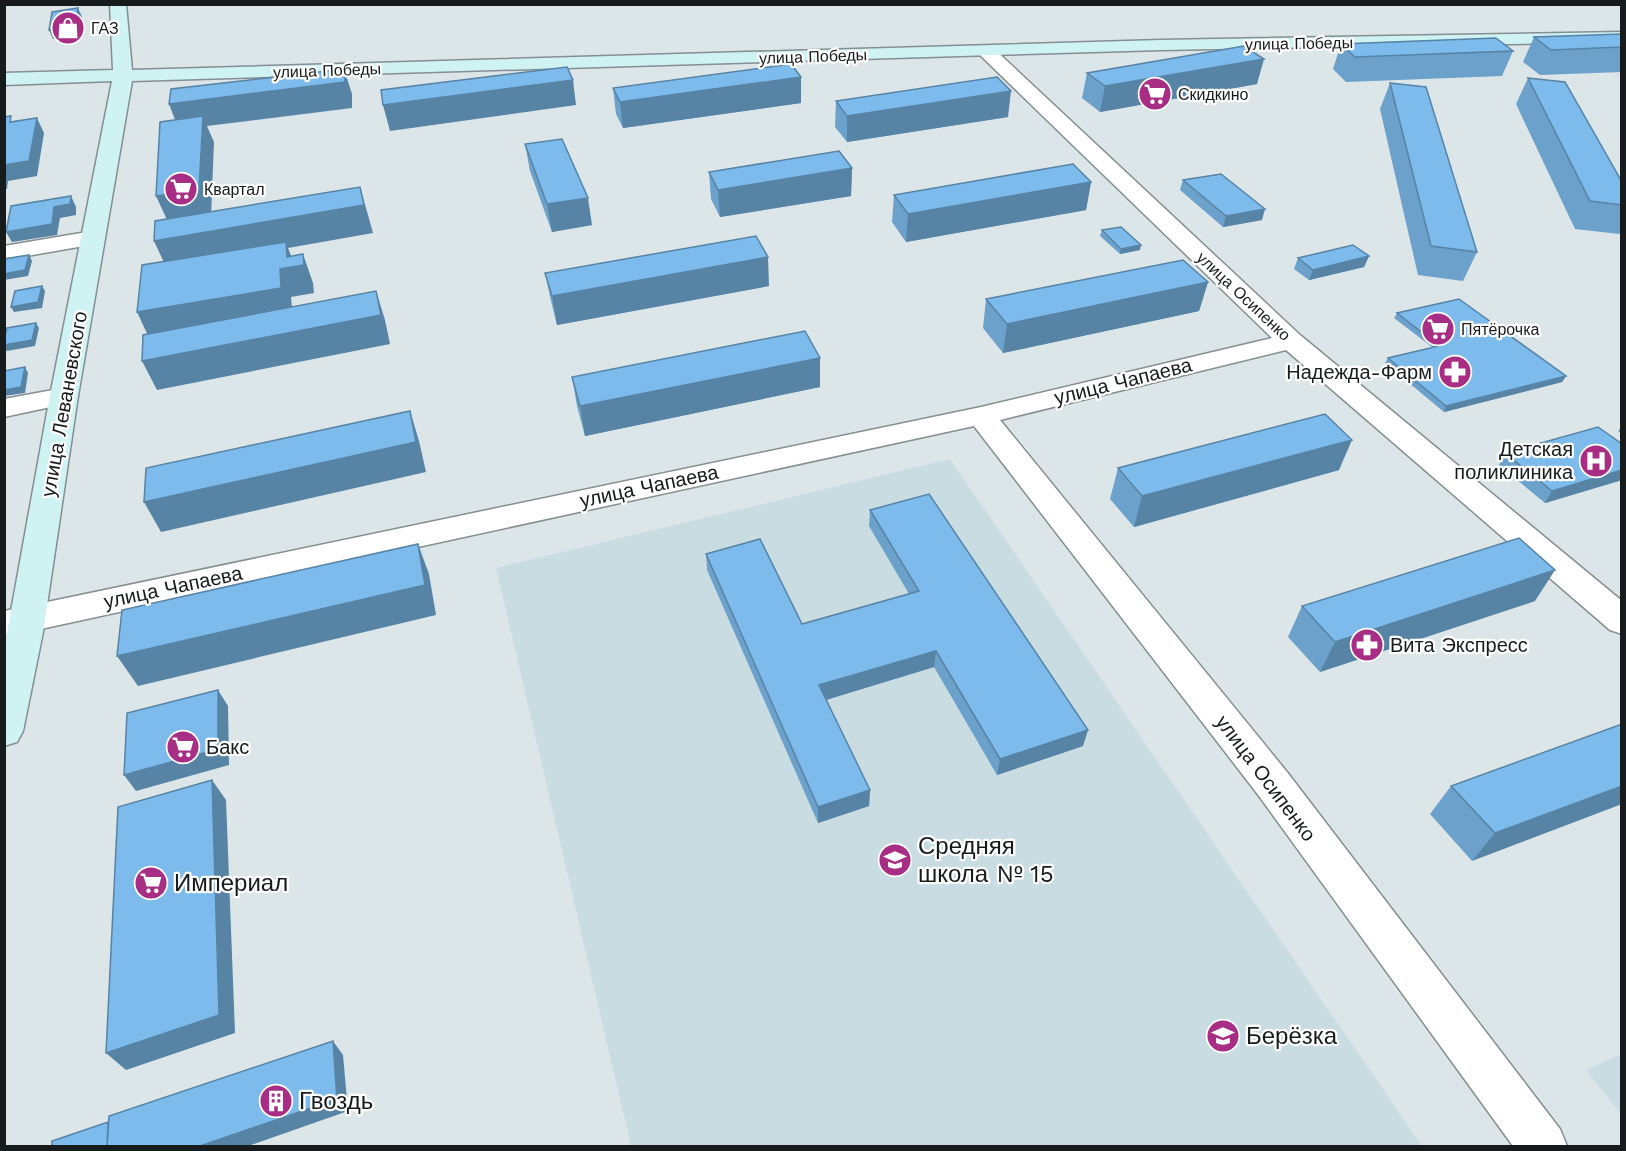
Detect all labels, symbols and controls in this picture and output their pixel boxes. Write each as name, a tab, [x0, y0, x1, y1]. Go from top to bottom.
shop icon: ГАЗ	[50, 10, 86, 46]
place label: ГАЗ	[91, 19, 119, 38]
street label: улица Победы	[1245, 33, 1353, 54]
street label: улица Победы	[759, 45, 867, 68]
street label: улица Победы	[273, 59, 381, 82]
supermarket icon: Скидкино	[1137, 76, 1173, 112]
place label: Скидкино	[1178, 85, 1249, 104]
supermarket icon: Квартал	[163, 171, 199, 207]
place label: Квартал	[204, 180, 264, 199]
street label: улица Осипенко	[1193, 248, 1295, 345]
street label: улица Леваневского	[36, 309, 92, 499]
supermarket icon: Пятёрочка	[1420, 311, 1456, 347]
place label: Пятёрочка	[1461, 320, 1540, 339]
street label: улица Чапаева	[1052, 352, 1195, 410]
pharmacy icon: Надежда-Фарм	[1437, 354, 1473, 390]
place label: Надежда-Фарм	[1286, 360, 1432, 384]
place label: Детская поликлиника	[1454, 437, 1574, 484]
hospital icon: Детская поликлиника	[1578, 443, 1614, 479]
street label: улица Чапаева	[578, 459, 721, 512]
street label: улица Чапаева	[102, 560, 245, 613]
pharmacy icon: Вита Экспресс	[1349, 627, 1385, 663]
place label: Вита Экспресс	[1390, 633, 1528, 657]
street label: улица Осипенко	[1211, 710, 1321, 846]
supermarket icon: Бакс	[165, 729, 201, 765]
place label: Бакс	[206, 735, 249, 759]
place label: Средняя школа № 15	[918, 832, 1054, 888]
school or university icon: Средняя школа № 15	[877, 842, 913, 878]
supermarket icon: Империал	[133, 865, 169, 901]
place label: Империал	[174, 869, 288, 897]
school or university icon: Берёзка	[1205, 1018, 1241, 1054]
place label: Берёзка	[1246, 1022, 1338, 1050]
building icon: Гвоздь	[258, 1083, 294, 1119]
place label: Гвоздь	[299, 1087, 373, 1115]

